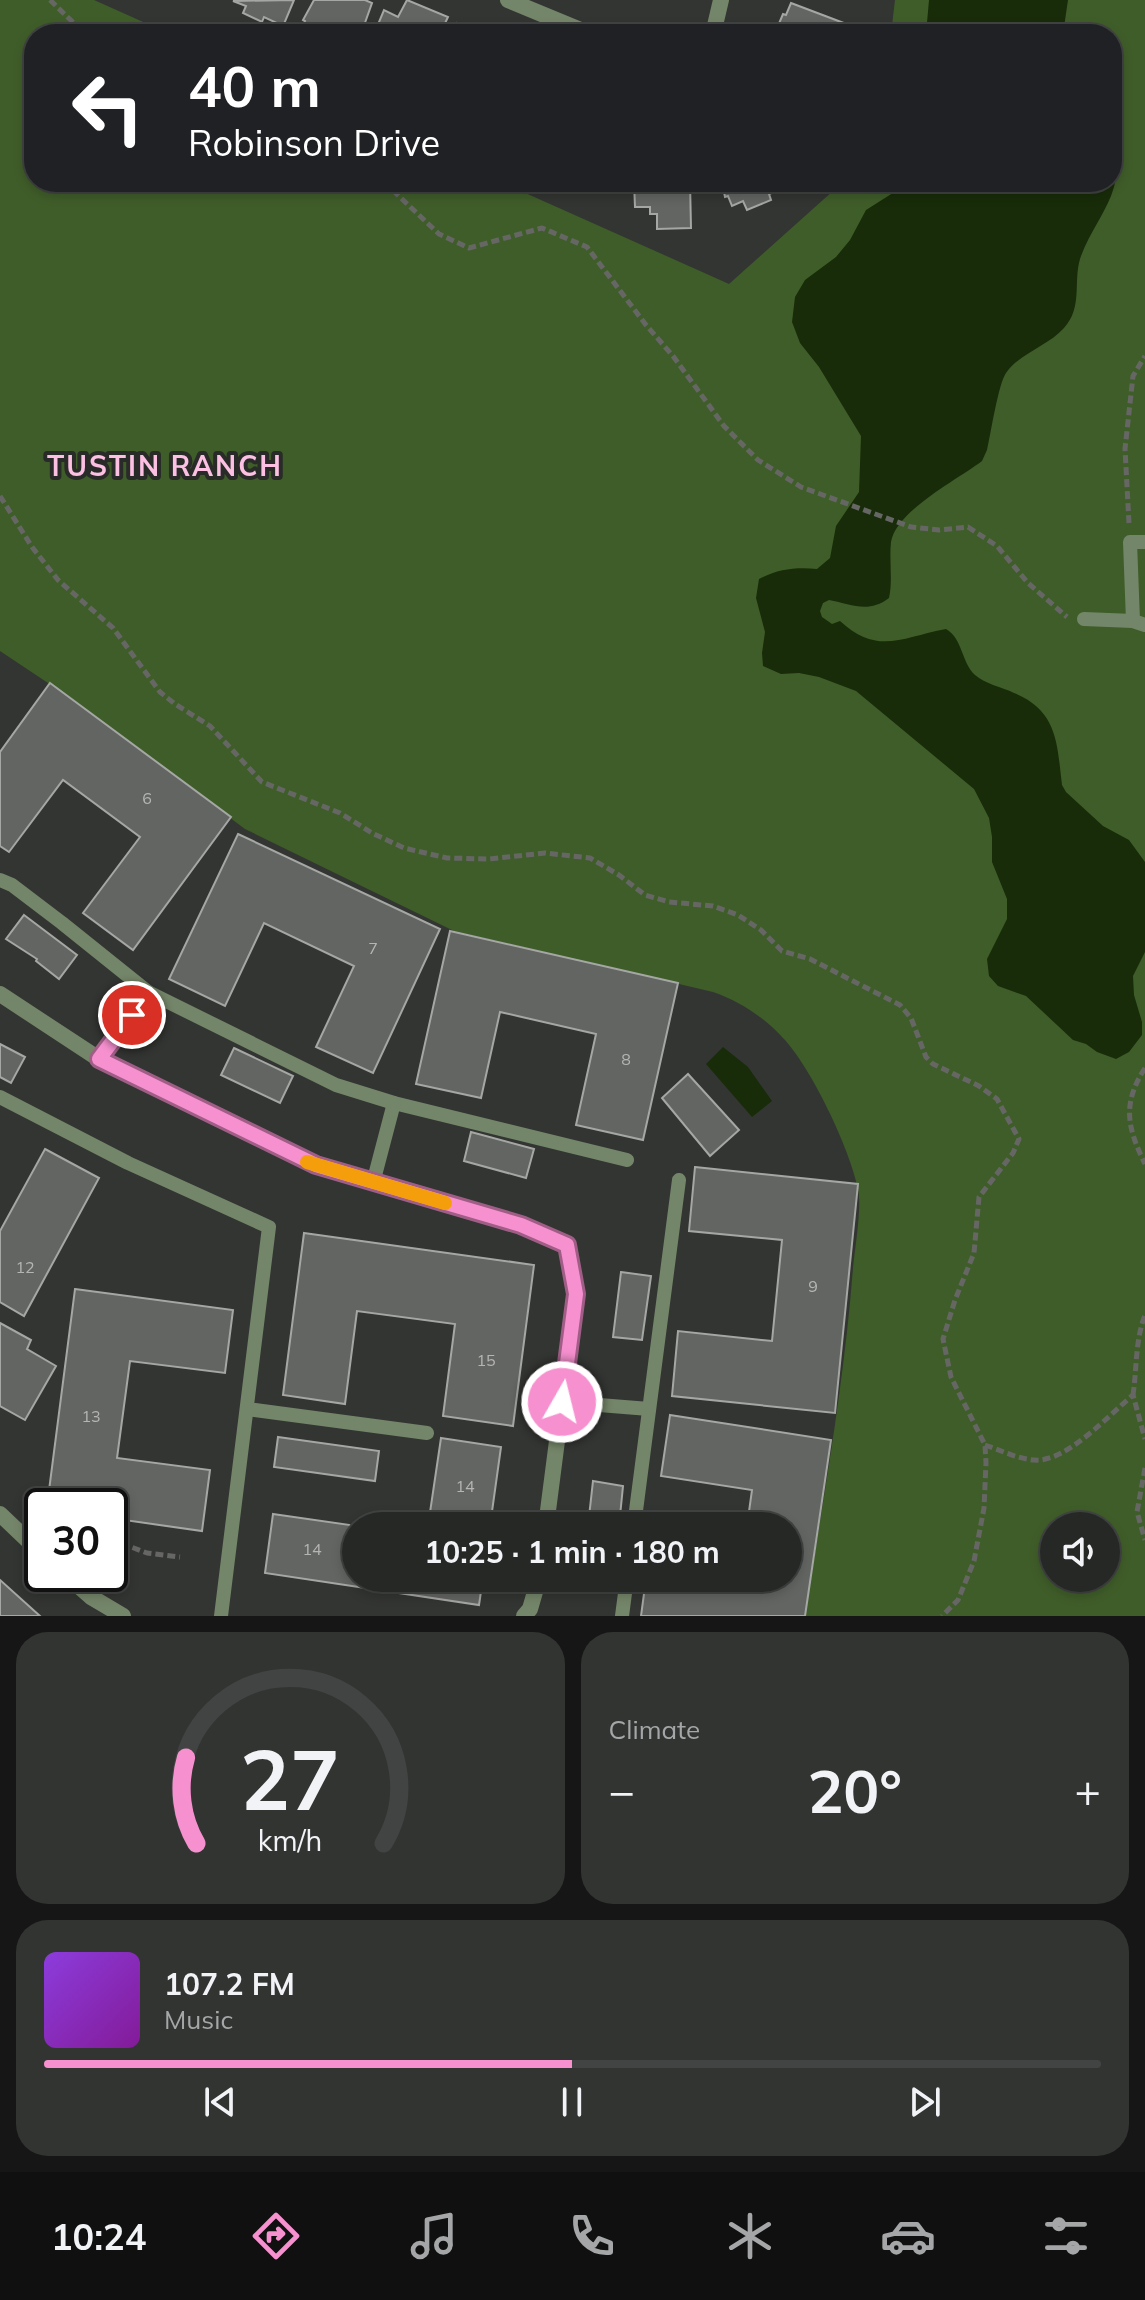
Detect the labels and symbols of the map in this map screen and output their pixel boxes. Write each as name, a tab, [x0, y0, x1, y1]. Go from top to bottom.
district label: TUSTIN RANCH	[47, 448, 283, 483]
house number: 6	[142, 788, 152, 808]
house number: 7	[368, 938, 378, 958]
pin	[98, 981, 166, 1049]
house number: 8	[621, 1049, 631, 1069]
house number: 12	[15, 1257, 35, 1277]
house number: 9	[808, 1276, 818, 1296]
house number: 15	[476, 1350, 496, 1370]
position arrow	[520, 1360, 604, 1444]
house number: 13	[81, 1406, 101, 1426]
house number: 14	[455, 1476, 475, 1496]
speed limit sign: 30	[24, 1488, 128, 1592]
house number: 14	[302, 1539, 322, 1559]

